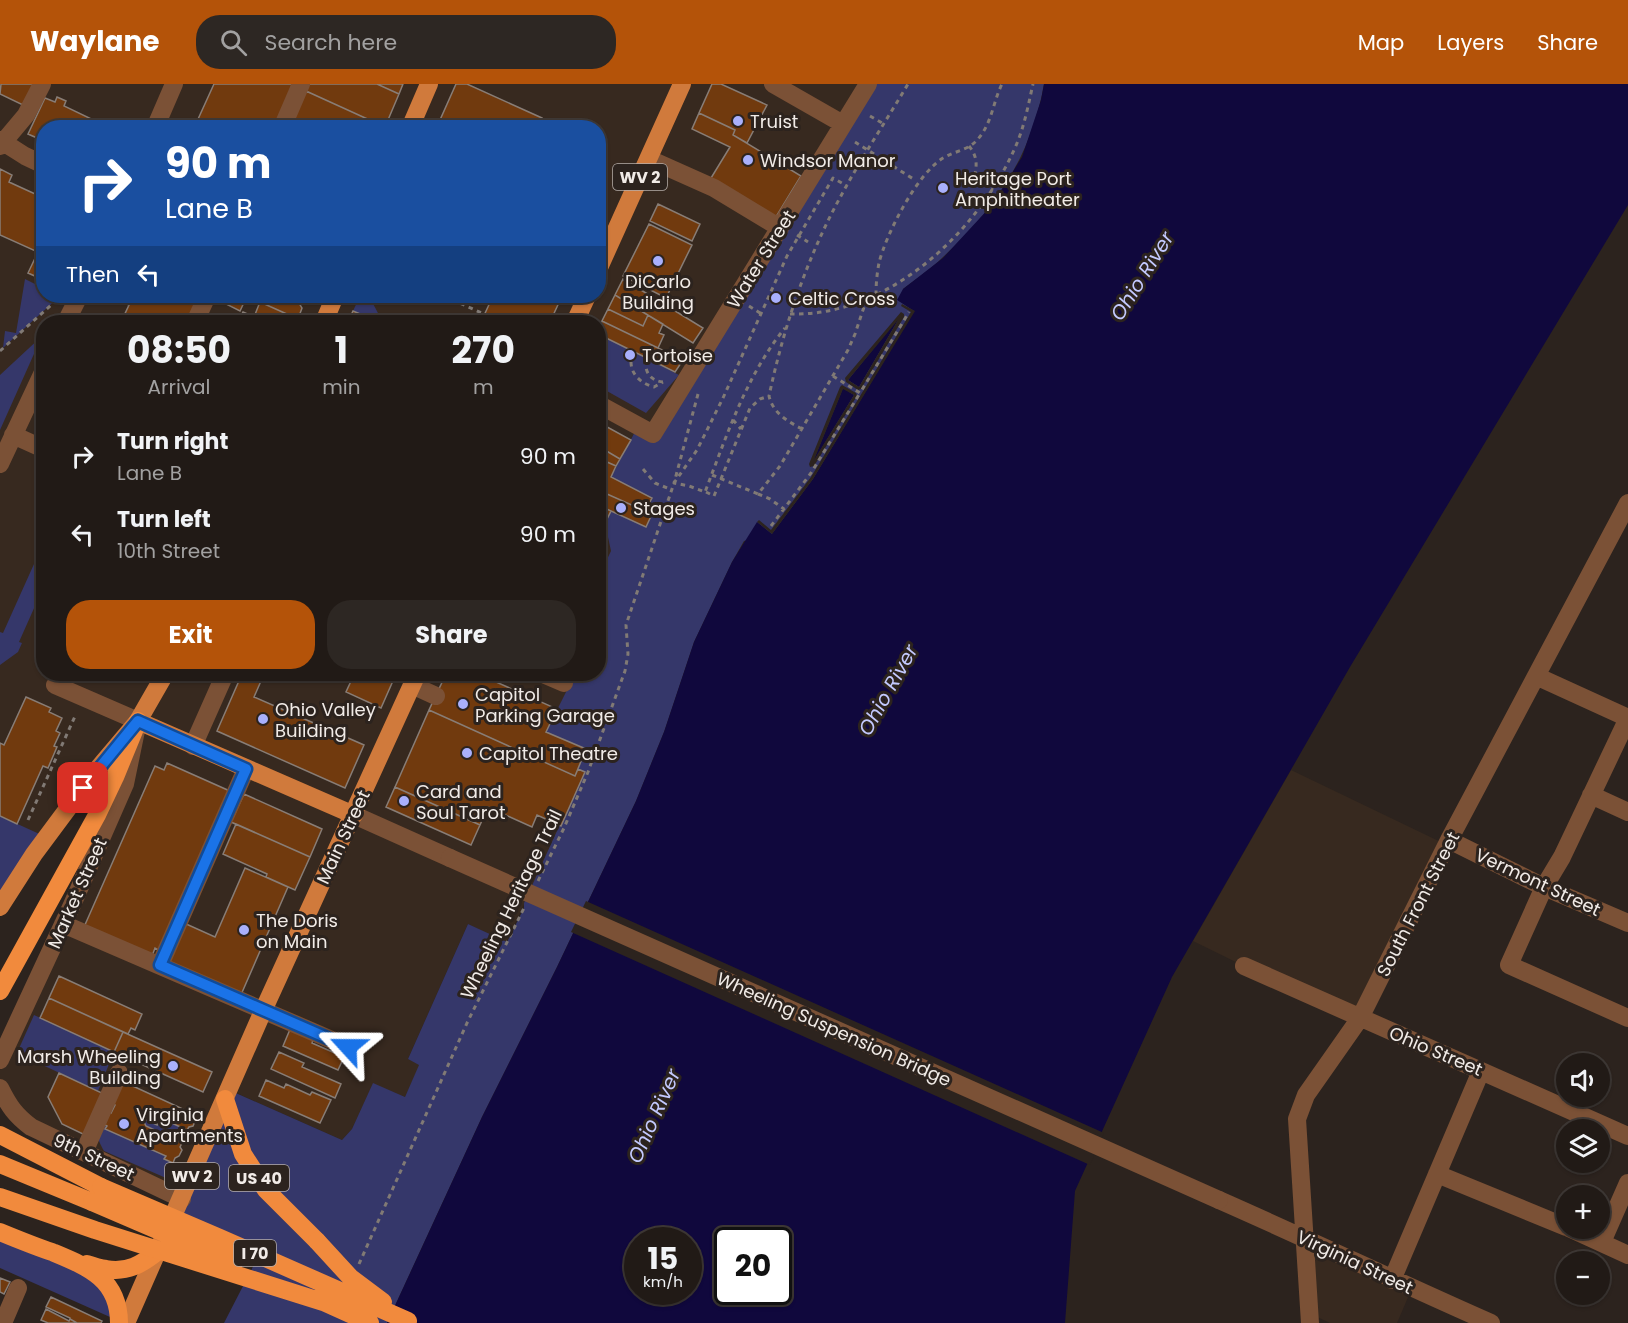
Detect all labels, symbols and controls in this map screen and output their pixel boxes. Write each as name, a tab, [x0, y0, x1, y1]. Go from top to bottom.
search box	[196, 15, 616, 69]
text: Waylane	[30, 22, 160, 61]
icon: search	[217, 26, 250, 59]
text: Search here	[265, 27, 397, 58]
text: Map	[1358, 28, 1404, 57]
text: Layers	[1437, 28, 1504, 57]
text: Share	[1537, 28, 1598, 57]
place label: Truist	[750, 109, 798, 134]
marker: Truist	[731, 114, 745, 128]
text: 90 m	[165, 134, 272, 193]
icon: right	[66, 144, 144, 222]
place label: Windsor Manor	[760, 148, 896, 173]
marker: Windsor Manor	[741, 153, 755, 167]
road number: WV 2	[613, 164, 667, 190]
place label: Heritage Port Amphitheater	[955, 166, 1080, 212]
marker: Heritage Port Amphitheater	[936, 181, 950, 195]
text: Lane B	[165, 190, 253, 227]
street label: Water Street	[721, 205, 801, 313]
water label: Ohio River	[1104, 226, 1181, 326]
marker: DiCarlo Building	[651, 254, 665, 268]
icon: left	[132, 258, 165, 291]
text: Then	[66, 259, 120, 290]
place label: DiCarlo Building	[622, 269, 694, 315]
place label: Celtic Cross	[788, 286, 895, 311]
marker: Celtic Cross	[769, 291, 783, 305]
text: 08:50	[127, 325, 231, 376]
text: 1	[335, 325, 348, 376]
text: 270	[452, 325, 515, 376]
place label: Tortoise	[642, 343, 713, 368]
marker: Tortoise	[623, 348, 637, 362]
text: Arrival	[148, 373, 211, 401]
text: min	[322, 373, 360, 401]
text: m	[473, 373, 494, 401]
text: Turn right	[117, 426, 228, 457]
icon: right	[66, 440, 99, 473]
text: 90 m	[520, 441, 576, 472]
text: Lane B	[117, 459, 182, 487]
place label: Stages	[633, 496, 695, 521]
marker: Stages	[614, 501, 628, 515]
text: Turn left	[117, 504, 211, 535]
icon: left	[66, 518, 99, 551]
text: 90 m	[520, 519, 576, 550]
text: 10th Street	[117, 537, 220, 565]
button: Exit	[66, 600, 315, 669]
button: Share	[327, 600, 576, 669]
water label: Ohio River	[851, 639, 925, 741]
place label: Capitol Parking Garage	[475, 682, 615, 728]
place label: Ohio Valley Building	[275, 697, 376, 743]
marker: Capitol Parking Garage	[456, 697, 470, 711]
marker: Ohio Valley Building	[256, 712, 270, 726]
place label: Capitol Theatre	[479, 741, 618, 766]
marker: Capitol Theatre	[460, 746, 474, 760]
pin	[57, 762, 108, 813]
icon: arrive	[66, 771, 99, 804]
place label: Card and Soul Tarot	[416, 779, 506, 825]
street label: Main Street	[310, 786, 376, 888]
marker: Card and Soul Tarot	[397, 794, 411, 808]
street label: Wheeling Heritage Trail	[454, 805, 568, 1003]
street label: South Front Street	[1371, 827, 1465, 981]
street label: Market Street	[41, 834, 113, 952]
street label: Vermont Street	[1471, 842, 1605, 922]
place label: The Doris on Main	[256, 908, 338, 954]
marker: The Doris on Main	[237, 923, 251, 937]
street label: Wheeling Suspension Bridge	[713, 966, 955, 1092]
position arrow	[316, 1015, 380, 1079]
street label: Ohio Street	[1385, 1020, 1487, 1082]
place label: Marsh Wheeling Building	[17, 1044, 161, 1090]
map controls	[1556, 1053, 1610, 1305]
button: sound	[1556, 1053, 1610, 1107]
marker: Marsh Wheeling Building	[166, 1059, 180, 1073]
water label: Ohio River	[621, 1064, 687, 1168]
place label: Virginia Apartments	[136, 1102, 243, 1148]
marker: Virginia Apartments	[117, 1117, 131, 1131]
button: layers	[1556, 1119, 1610, 1173]
street label: 9th Street	[49, 1127, 139, 1187]
road number: WV 2	[165, 1163, 219, 1189]
road number: US 40	[229, 1165, 289, 1191]
button: +	[1556, 1185, 1610, 1239]
street label: Virginia Street	[1293, 1224, 1417, 1300]
speed limit sign: 20	[714, 1227, 792, 1305]
text: 15	[648, 1237, 678, 1280]
road number: I 70	[234, 1240, 276, 1266]
button: −	[1556, 1251, 1610, 1305]
text: km/h	[643, 1271, 683, 1292]

